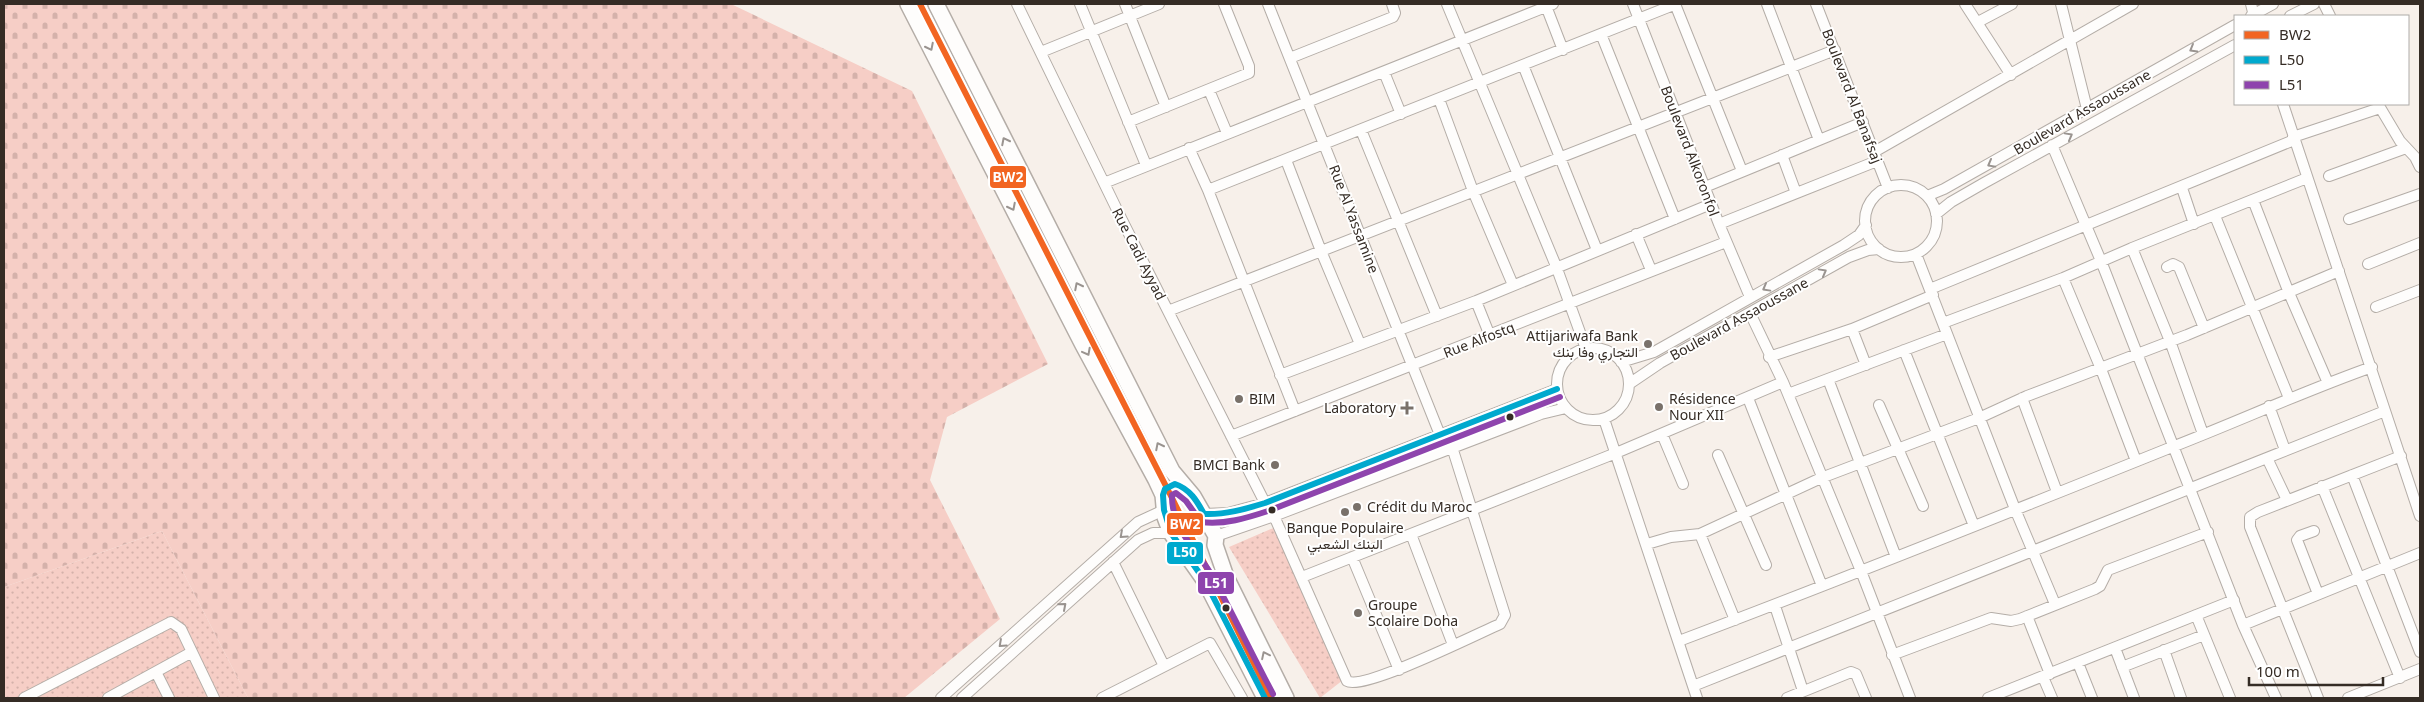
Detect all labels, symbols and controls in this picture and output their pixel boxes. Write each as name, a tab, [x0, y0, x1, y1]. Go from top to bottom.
legend	[2234, 15, 2409, 105]
text: BW2	[2279, 24, 2311, 44]
street label: Boulevard Al Banafsaj	[1818, 26, 1887, 166]
one-way arrow	[924, 42, 934, 51]
one-way arrow	[2189, 43, 2198, 53]
text: L50	[2279, 49, 2304, 69]
street label: Boulevard Assaoussane	[2010, 64, 2154, 159]
text: L51	[2279, 74, 2304, 94]
street label: Boulevard Alkoronfol	[1657, 83, 1724, 219]
one-way arrow	[2064, 132, 2073, 142]
one-way arrow	[1001, 137, 1011, 146]
one-way arrow	[1987, 158, 1996, 168]
street label: Rue Al Yassamine	[1325, 162, 1384, 276]
line badge: BW2	[989, 165, 1027, 189]
text: BW2	[993, 167, 1023, 186]
one-way arrow	[1006, 202, 1016, 211]
street label: Rue Cadi Ayyad	[1108, 204, 1171, 303]
one-way arrow	[1817, 268, 1826, 278]
street label: Boulevard Assaoussane	[1666, 273, 1811, 365]
one-way arrow	[1763, 281, 1772, 291]
one-way arrow	[1074, 282, 1084, 291]
street label: Rue Alfostq	[1440, 317, 1517, 362]
place label: Attijariwafa Bank التجاري وفا بنك	[1526, 326, 1639, 364]
marker: Attijariwafa Bank التجاري وفا بنك	[1642, 338, 1654, 350]
one-way arrow	[1081, 347, 1091, 356]
place label: BIM	[1249, 389, 1276, 408]
place label: Résidence Nour XII	[1669, 389, 1736, 424]
marker: BIM	[1233, 393, 1245, 405]
place label: Laboratory	[1324, 398, 1397, 417]
marker: Laboratory	[1400, 401, 1414, 415]
marker: Résidence Nour XII	[1653, 401, 1665, 413]
unlabelled marker	[1505, 412, 1515, 422]
one-way arrow	[1155, 443, 1165, 452]
place label: BMCI Bank	[1193, 455, 1266, 474]
marker: BMCI Bank	[1269, 459, 1281, 471]
place label: Crédit du Maroc	[1367, 497, 1473, 516]
marker: Crédit du Maroc	[1351, 501, 1363, 513]
unlabelled marker	[1267, 505, 1277, 515]
marker: Banque Populaire البنك الشعبي	[1339, 506, 1351, 518]
line badge: BW2	[1166, 512, 1204, 536]
text: BW2	[1170, 514, 1200, 533]
place label: Banque Populaire البنك الشعبي	[1286, 518, 1404, 556]
one-way arrow	[1119, 529, 1128, 538]
line badge: L50	[1166, 541, 1204, 565]
text: L50	[1173, 542, 1197, 561]
line badge: L51	[1197, 571, 1235, 595]
text: L51	[1204, 573, 1228, 592]
place label: Groupe Scolaire Doha	[1368, 595, 1458, 630]
one-way arrow	[1057, 603, 1066, 612]
unlabelled marker	[1221, 603, 1231, 613]
marker: Groupe Scolaire Doha	[1352, 607, 1364, 619]
one-way arrow	[998, 638, 1007, 647]
one-way arrow	[1261, 651, 1271, 660]
scale bar	[2249, 654, 2383, 686]
text: 100 m	[2256, 661, 2300, 681]

